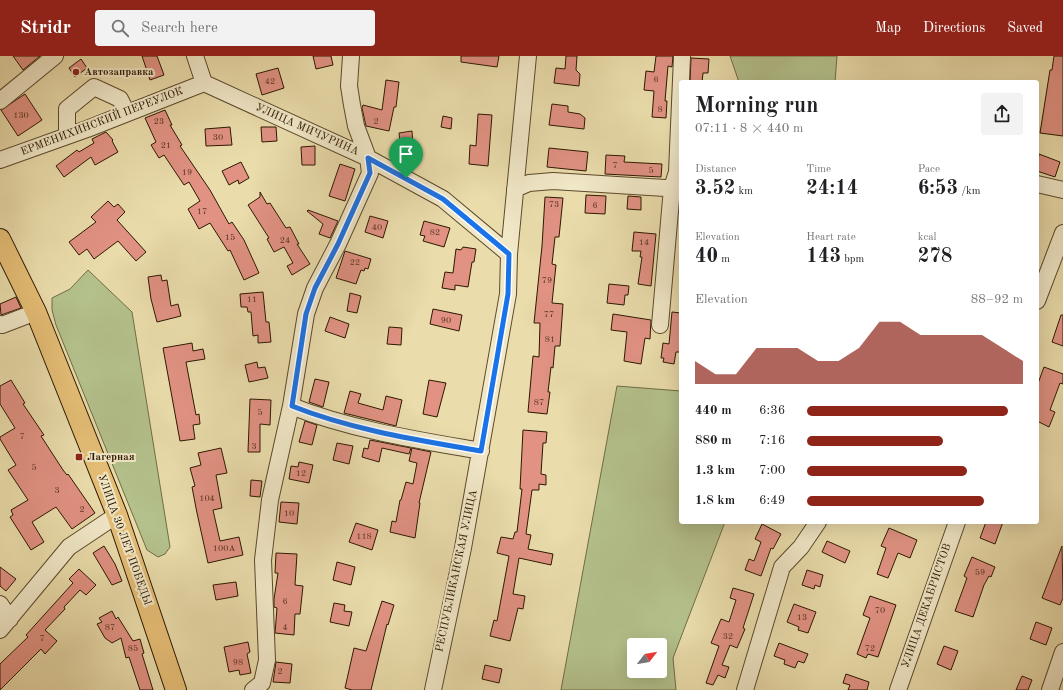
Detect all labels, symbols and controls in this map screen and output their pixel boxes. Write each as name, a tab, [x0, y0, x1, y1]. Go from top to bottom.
search box	[95, 10, 375, 46]
icon: search	[109, 17, 131, 39]
text: Stridr	[20, 19, 71, 38]
text: Search here	[141, 21, 218, 36]
text: Map	[875, 21, 901, 35]
text: Directions	[923, 21, 985, 35]
text: Saved	[1007, 21, 1043, 35]
marker: Автозаправка	[71, 67, 81, 77]
place label: Автозаправка	[84, 67, 154, 78]
house number: 6	[653, 75, 659, 84]
house number: 42	[265, 77, 275, 86]
street label: ЕРМЕНИХИНСКИЙ ПЕРЕУЛОК	[19, 84, 185, 158]
button: share	[981, 93, 1023, 135]
text: Morning run	[695, 95, 818, 117]
street label: УЛИЦА МИЧУРИНА	[254, 102, 361, 158]
house number: 8	[657, 105, 663, 114]
house number: 130	[13, 111, 29, 120]
house number: 23	[154, 117, 164, 126]
house number: 2	[373, 117, 379, 126]
text: 07:11 · 8 × 440 m	[695, 122, 803, 135]
house number: 30	[213, 133, 223, 142]
pin	[389, 137, 423, 178]
house number: 21	[161, 141, 171, 150]
icon: arrive	[395, 143, 417, 165]
house number: 7	[612, 161, 618, 170]
text: Distance	[695, 164, 736, 175]
text: Time	[806, 164, 831, 175]
text: Pace	[918, 164, 940, 175]
house number: 5	[648, 166, 654, 175]
house number: 19	[182, 168, 192, 177]
text: 3.52	[695, 179, 735, 199]
text: 24:14	[806, 179, 858, 199]
text: 6:53	[918, 179, 958, 199]
text: km	[735, 186, 753, 197]
text: /km	[958, 186, 981, 197]
house number: 73	[549, 200, 559, 209]
house number: 6	[592, 201, 598, 210]
house number: 17	[197, 207, 207, 216]
house number: 40	[372, 223, 382, 232]
house number: 82	[430, 228, 440, 237]
text: Elevation	[695, 232, 740, 243]
text: Heart rate	[806, 232, 856, 243]
text: kcal	[918, 232, 937, 243]
house number: 15	[225, 233, 235, 242]
house number: 24	[280, 236, 290, 245]
house number: 14	[639, 238, 649, 247]
text: 40	[695, 247, 718, 267]
text: 143	[806, 247, 841, 267]
text: 278	[918, 247, 952, 267]
text: m	[718, 254, 730, 265]
text: bpm	[841, 254, 864, 265]
house number: 22	[350, 258, 360, 267]
house number: 79	[542, 276, 552, 285]
text: Elevation	[695, 293, 748, 306]
text: 88–92 m	[971, 293, 1023, 306]
house number: 11	[247, 295, 257, 304]
house number: 77	[544, 310, 554, 319]
house number: 90	[441, 316, 451, 325]
house number: 81	[545, 335, 555, 344]
house number: 87	[534, 398, 544, 407]
text: 440 m	[695, 404, 732, 417]
text: 6:36	[759, 404, 785, 417]
house number: 5	[257, 408, 263, 417]
house number: 7	[19, 432, 25, 441]
text: 880 m	[695, 434, 732, 447]
text: 7:16	[759, 434, 785, 447]
house number: 3	[251, 442, 257, 451]
marker: Лагерная	[74, 452, 84, 462]
place label: Лагерная	[87, 452, 135, 463]
house number: 5	[31, 463, 37, 472]
text: 1.3 km	[695, 464, 735, 477]
text: 7:00	[759, 464, 785, 477]
house number: 12	[296, 469, 306, 478]
street label: УЛИЦА 30 ЛЕТ ПОБЕДЫ	[95, 473, 153, 607]
house number: 3	[54, 486, 60, 495]
street label: РЕСПУБЛИКАНСКАЯ УЛИЦА	[434, 488, 480, 653]
house number: 104	[199, 494, 215, 503]
text: 1.8 km	[695, 494, 735, 507]
text: 6:49	[759, 494, 785, 507]
house number: 2	[79, 505, 85, 514]
house number: 10	[284, 509, 294, 518]
house number: 118	[356, 532, 372, 541]
street label: УЛИЦА ДЕКАБРИСТОВ	[900, 542, 954, 670]
house number: 100А	[213, 544, 235, 553]
house number: 59	[975, 568, 985, 577]
house number: 6	[282, 597, 288, 606]
house number: 70	[875, 606, 885, 615]
house number: 13	[797, 613, 807, 622]
house number: 87	[105, 623, 115, 632]
house number: 4	[282, 623, 288, 632]
house number: 32	[723, 632, 733, 641]
house number: 7	[39, 634, 45, 643]
north arrow	[627, 638, 667, 678]
map controls	[627, 638, 667, 678]
house number: 85	[128, 644, 138, 653]
house number: 72	[865, 644, 875, 653]
house number: 98	[233, 658, 243, 667]
house number: 2	[277, 667, 283, 676]

